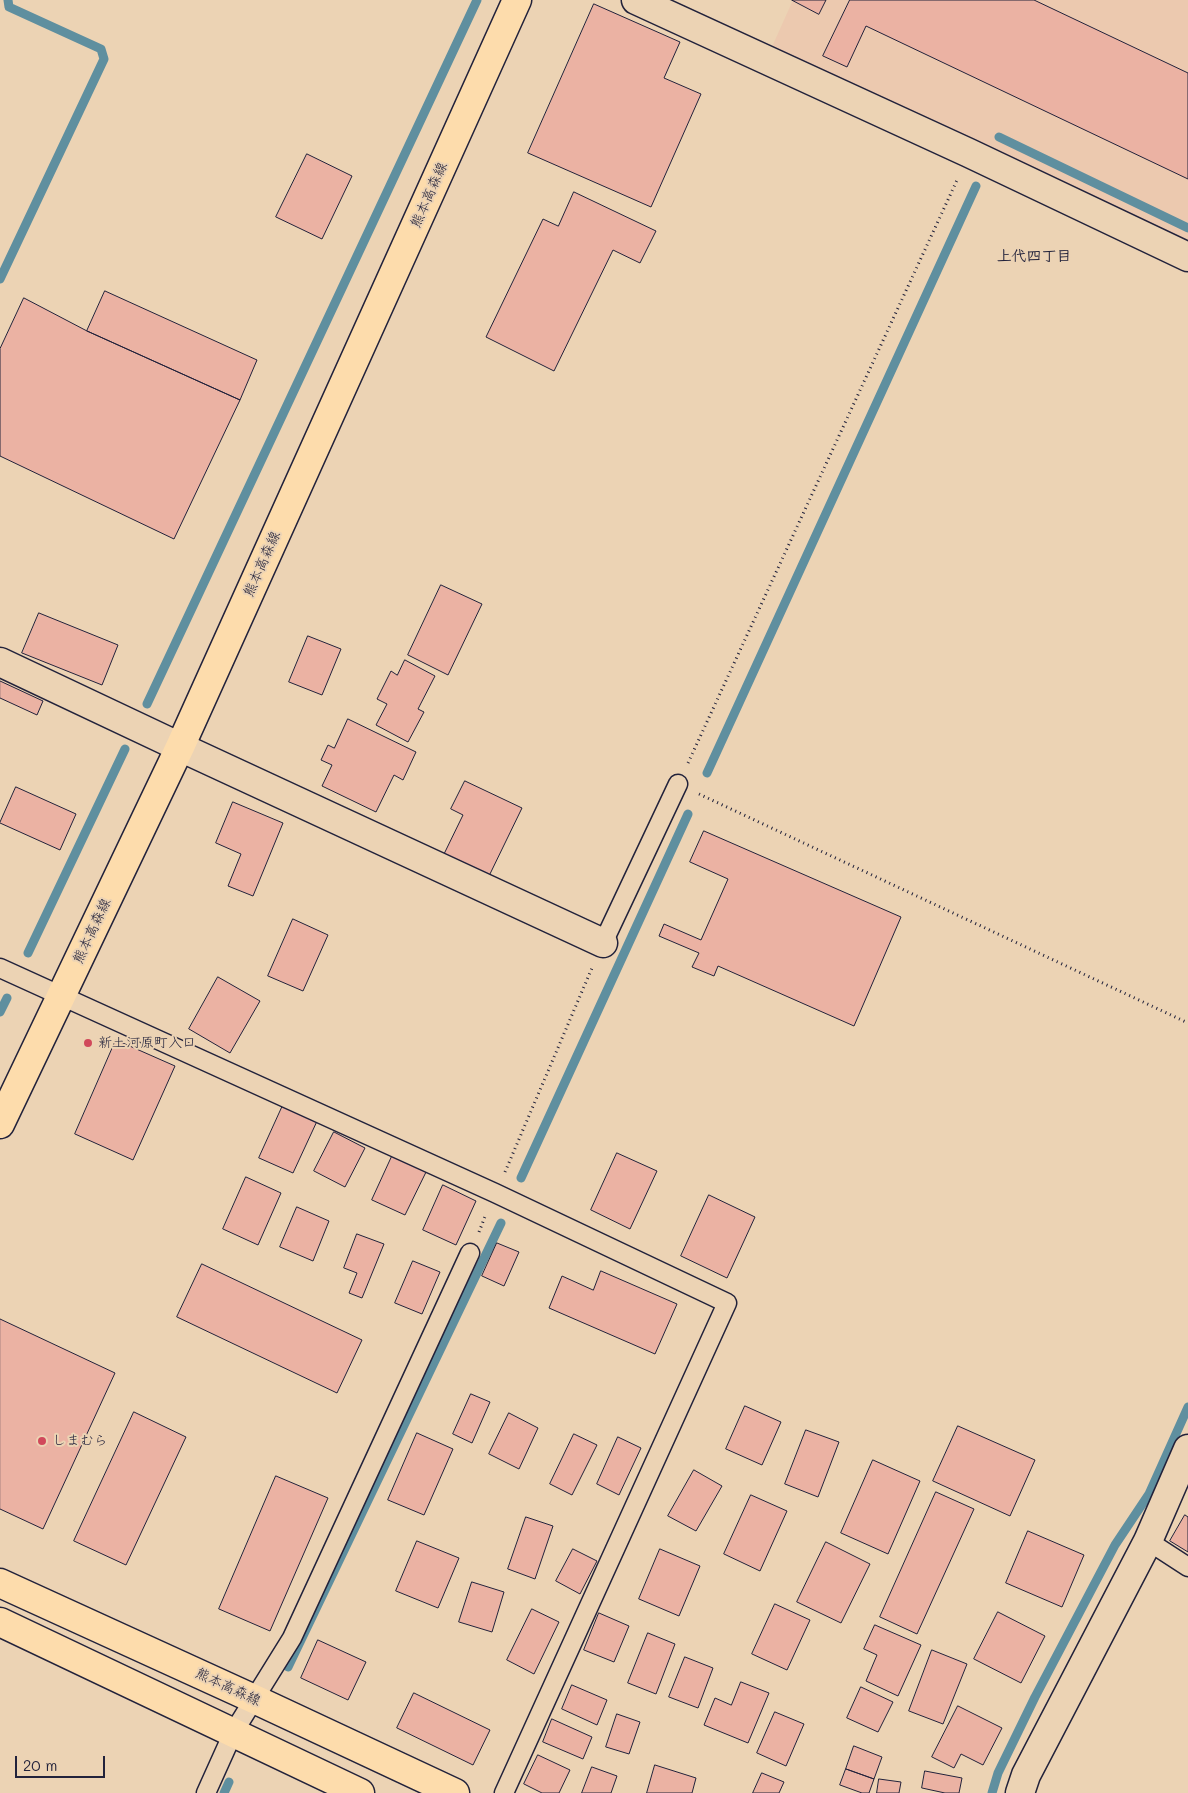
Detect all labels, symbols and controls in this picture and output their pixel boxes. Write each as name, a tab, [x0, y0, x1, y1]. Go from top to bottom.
street label: 熊本高森線	[407, 160, 451, 230]
district label: 上代四丁目	[997, 247, 1071, 265]
street label: 熊本高森線	[240, 529, 284, 599]
street label: 熊本高森線	[70, 896, 114, 966]
place label: 新土河原町入口	[98, 1035, 196, 1051]
marker: 新土河原町入口	[82, 1037, 94, 1049]
place label: しまむら	[52, 1433, 108, 1449]
marker: しまむら	[36, 1435, 48, 1447]
street label: 熊本高森線	[193, 1665, 263, 1709]
scale bar	[18, 1746, 108, 1778]
text: 20 m	[23, 1755, 57, 1775]

